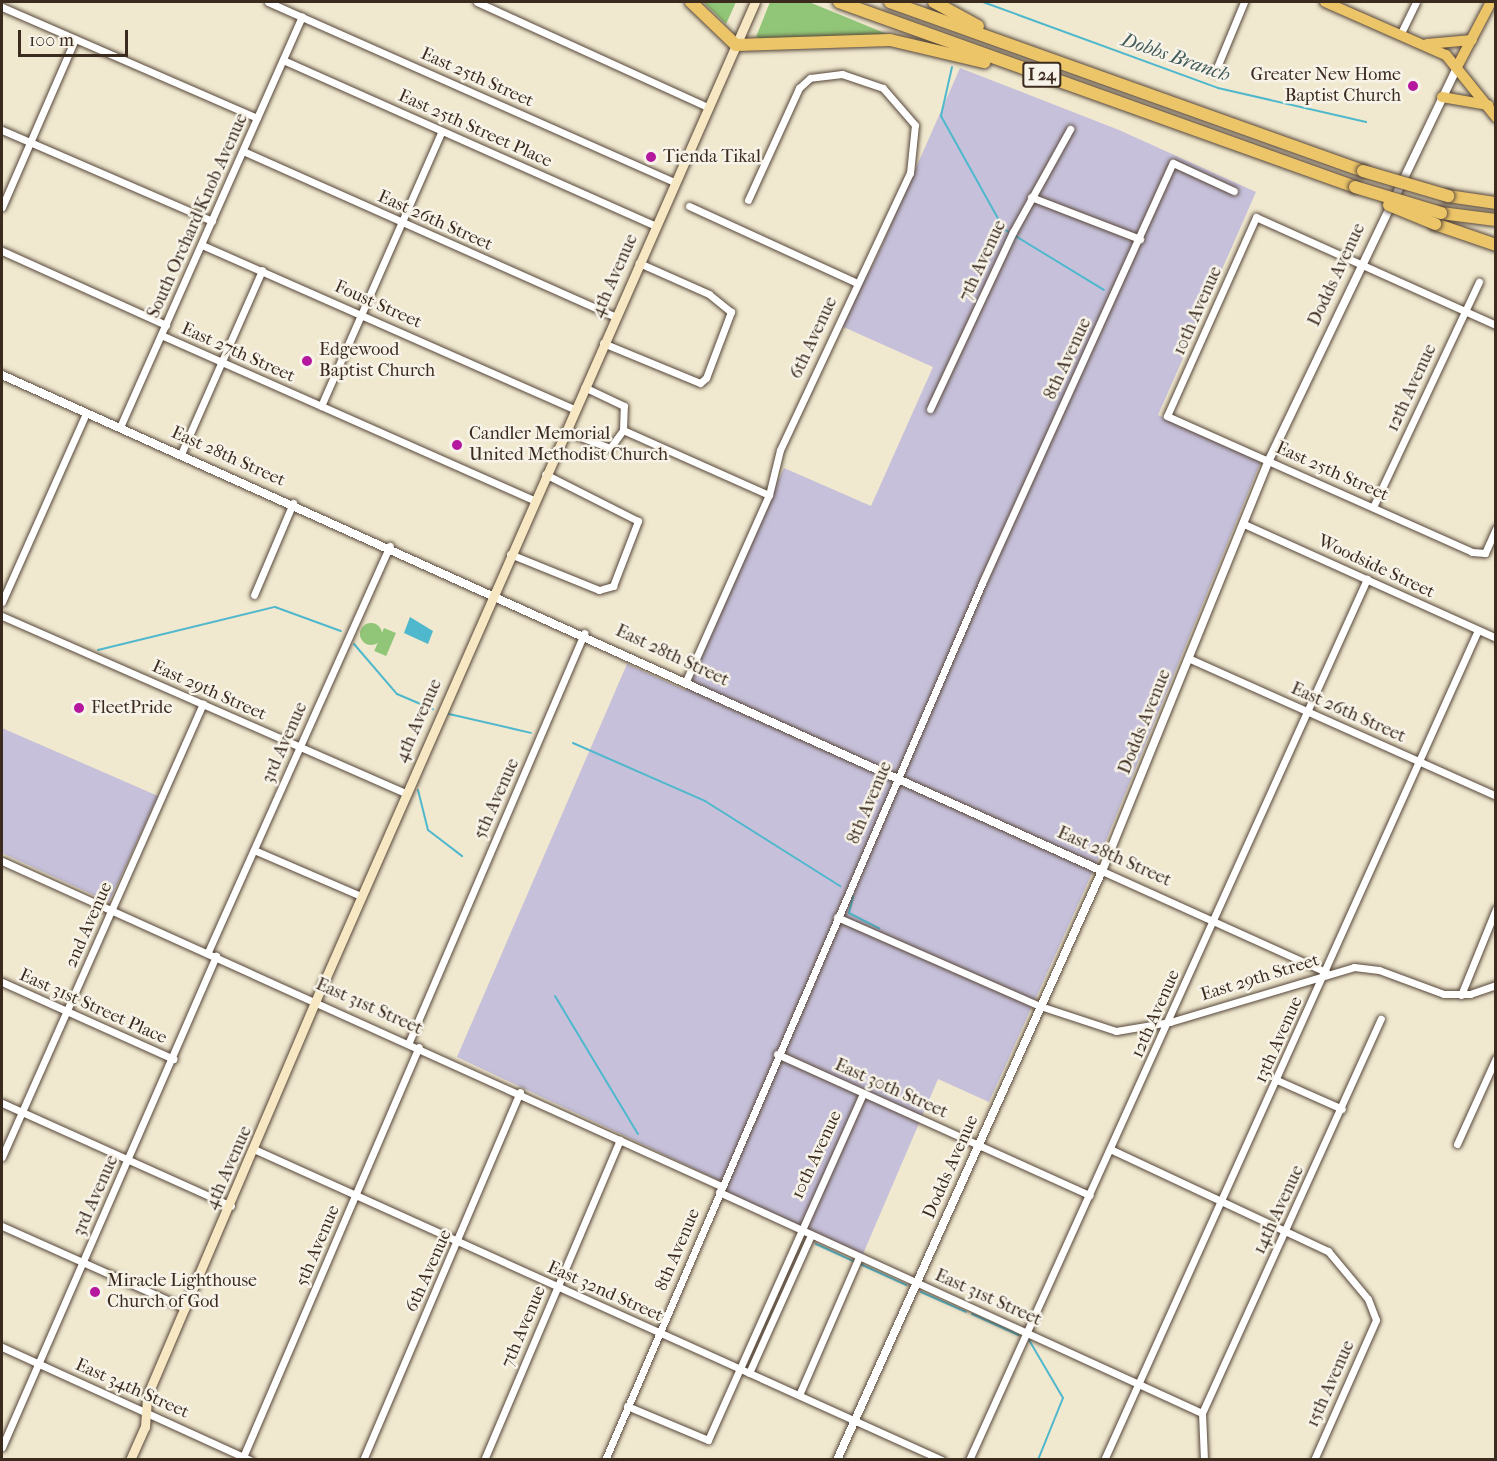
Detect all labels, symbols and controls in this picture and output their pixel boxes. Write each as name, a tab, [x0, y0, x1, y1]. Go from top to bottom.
scale bar	[21, 18, 130, 56]
water label: Dobbs Branch	[1119, 27, 1233, 87]
text: 100 m	[29, 30, 74, 51]
street label: East 25th Street	[417, 43, 537, 113]
road number: I 24	[1021, 62, 1063, 88]
place label: Greater New Home Baptist Church	[1250, 65, 1401, 107]
marker: Greater New Home Baptist Church	[1406, 79, 1420, 93]
street label: East 25th Street Place	[395, 85, 555, 173]
street label: South Orchard Knob Avenue	[143, 110, 253, 322]
place label: Tienda Tikal	[663, 146, 761, 168]
marker: Tienda Tikal	[644, 150, 658, 164]
street label: East 26th Street	[374, 186, 496, 256]
street label: 7th Avenue	[955, 217, 1011, 305]
street label: Dodds Avenue	[1304, 220, 1370, 330]
street label: 4th Avenue	[587, 231, 643, 321]
street label: 10th Avenue	[1169, 263, 1227, 359]
street label: Foust Street	[331, 276, 425, 334]
street label: 6th Avenue	[786, 293, 842, 383]
street label: 8th Avenue	[1040, 315, 1096, 403]
street label: East 27th Street	[178, 318, 298, 388]
place label: Edgewood Baptist Church	[319, 340, 435, 382]
street label: 12th Avenue	[1382, 341, 1442, 435]
marker: Edgewood Baptist Church	[300, 354, 314, 368]
street label: East 28th Street	[168, 422, 288, 492]
place label: Candler Memorial United Methodist Church	[469, 424, 668, 466]
street label: East 25th Street	[1272, 437, 1392, 507]
marker: Candler Memorial United Methodist Church	[450, 438, 464, 452]
street label: Woodside Street	[1314, 530, 1438, 604]
street label: East 28th Street	[612, 620, 732, 692]
street label: East 29th Street	[149, 656, 269, 726]
street label: Dodds Avenue	[1114, 666, 1176, 778]
street label: 4th Avenue	[391, 676, 447, 766]
street label: East 26th Street	[1287, 678, 1409, 748]
place label: FleetPride	[91, 697, 172, 719]
street label: 3rd Avenue	[258, 699, 312, 787]
marker: FleetPride	[72, 701, 86, 715]
street label: 5th Avenue	[470, 755, 524, 843]
street label: 8th Avenue	[843, 758, 897, 848]
street label: East 28th Street	[1054, 822, 1174, 892]
street label: 2nd Avenue	[61, 879, 117, 971]
street label: East 29th Street	[1198, 950, 1322, 1006]
street label: East 31st Street Place	[16, 965, 170, 1049]
street label: 12th Avenue	[1127, 967, 1185, 1061]
street label: East 31st Street	[312, 974, 426, 1040]
street label: 13th Avenue	[1250, 993, 1308, 1087]
street label: East 30th Street	[831, 1054, 951, 1124]
street label: 10th Avenue	[787, 1108, 847, 1202]
street label: Dodds Avenue	[919, 1112, 983, 1222]
street label: 4th Avenue	[201, 1123, 257, 1213]
street label: 3rd Avenue	[69, 1152, 123, 1240]
street label: 14th Avenue	[1249, 1162, 1309, 1258]
street label: 5th Avenue	[291, 1202, 345, 1290]
street label: 8th Avenue	[651, 1205, 705, 1295]
street label: 6th Avenue	[401, 1226, 457, 1316]
street label: East 32nd Street	[544, 1257, 666, 1327]
street label: East 31st Street	[931, 1265, 1045, 1331]
place label: Miracle Lighthouse Church of God	[107, 1271, 257, 1314]
street label: 7th Avenue	[497, 1283, 551, 1371]
marker: Miracle Lighthouse Church of God	[88, 1285, 102, 1299]
street label: 15th Avenue	[1302, 1337, 1360, 1431]
street label: East 34th Street	[72, 1354, 192, 1424]

